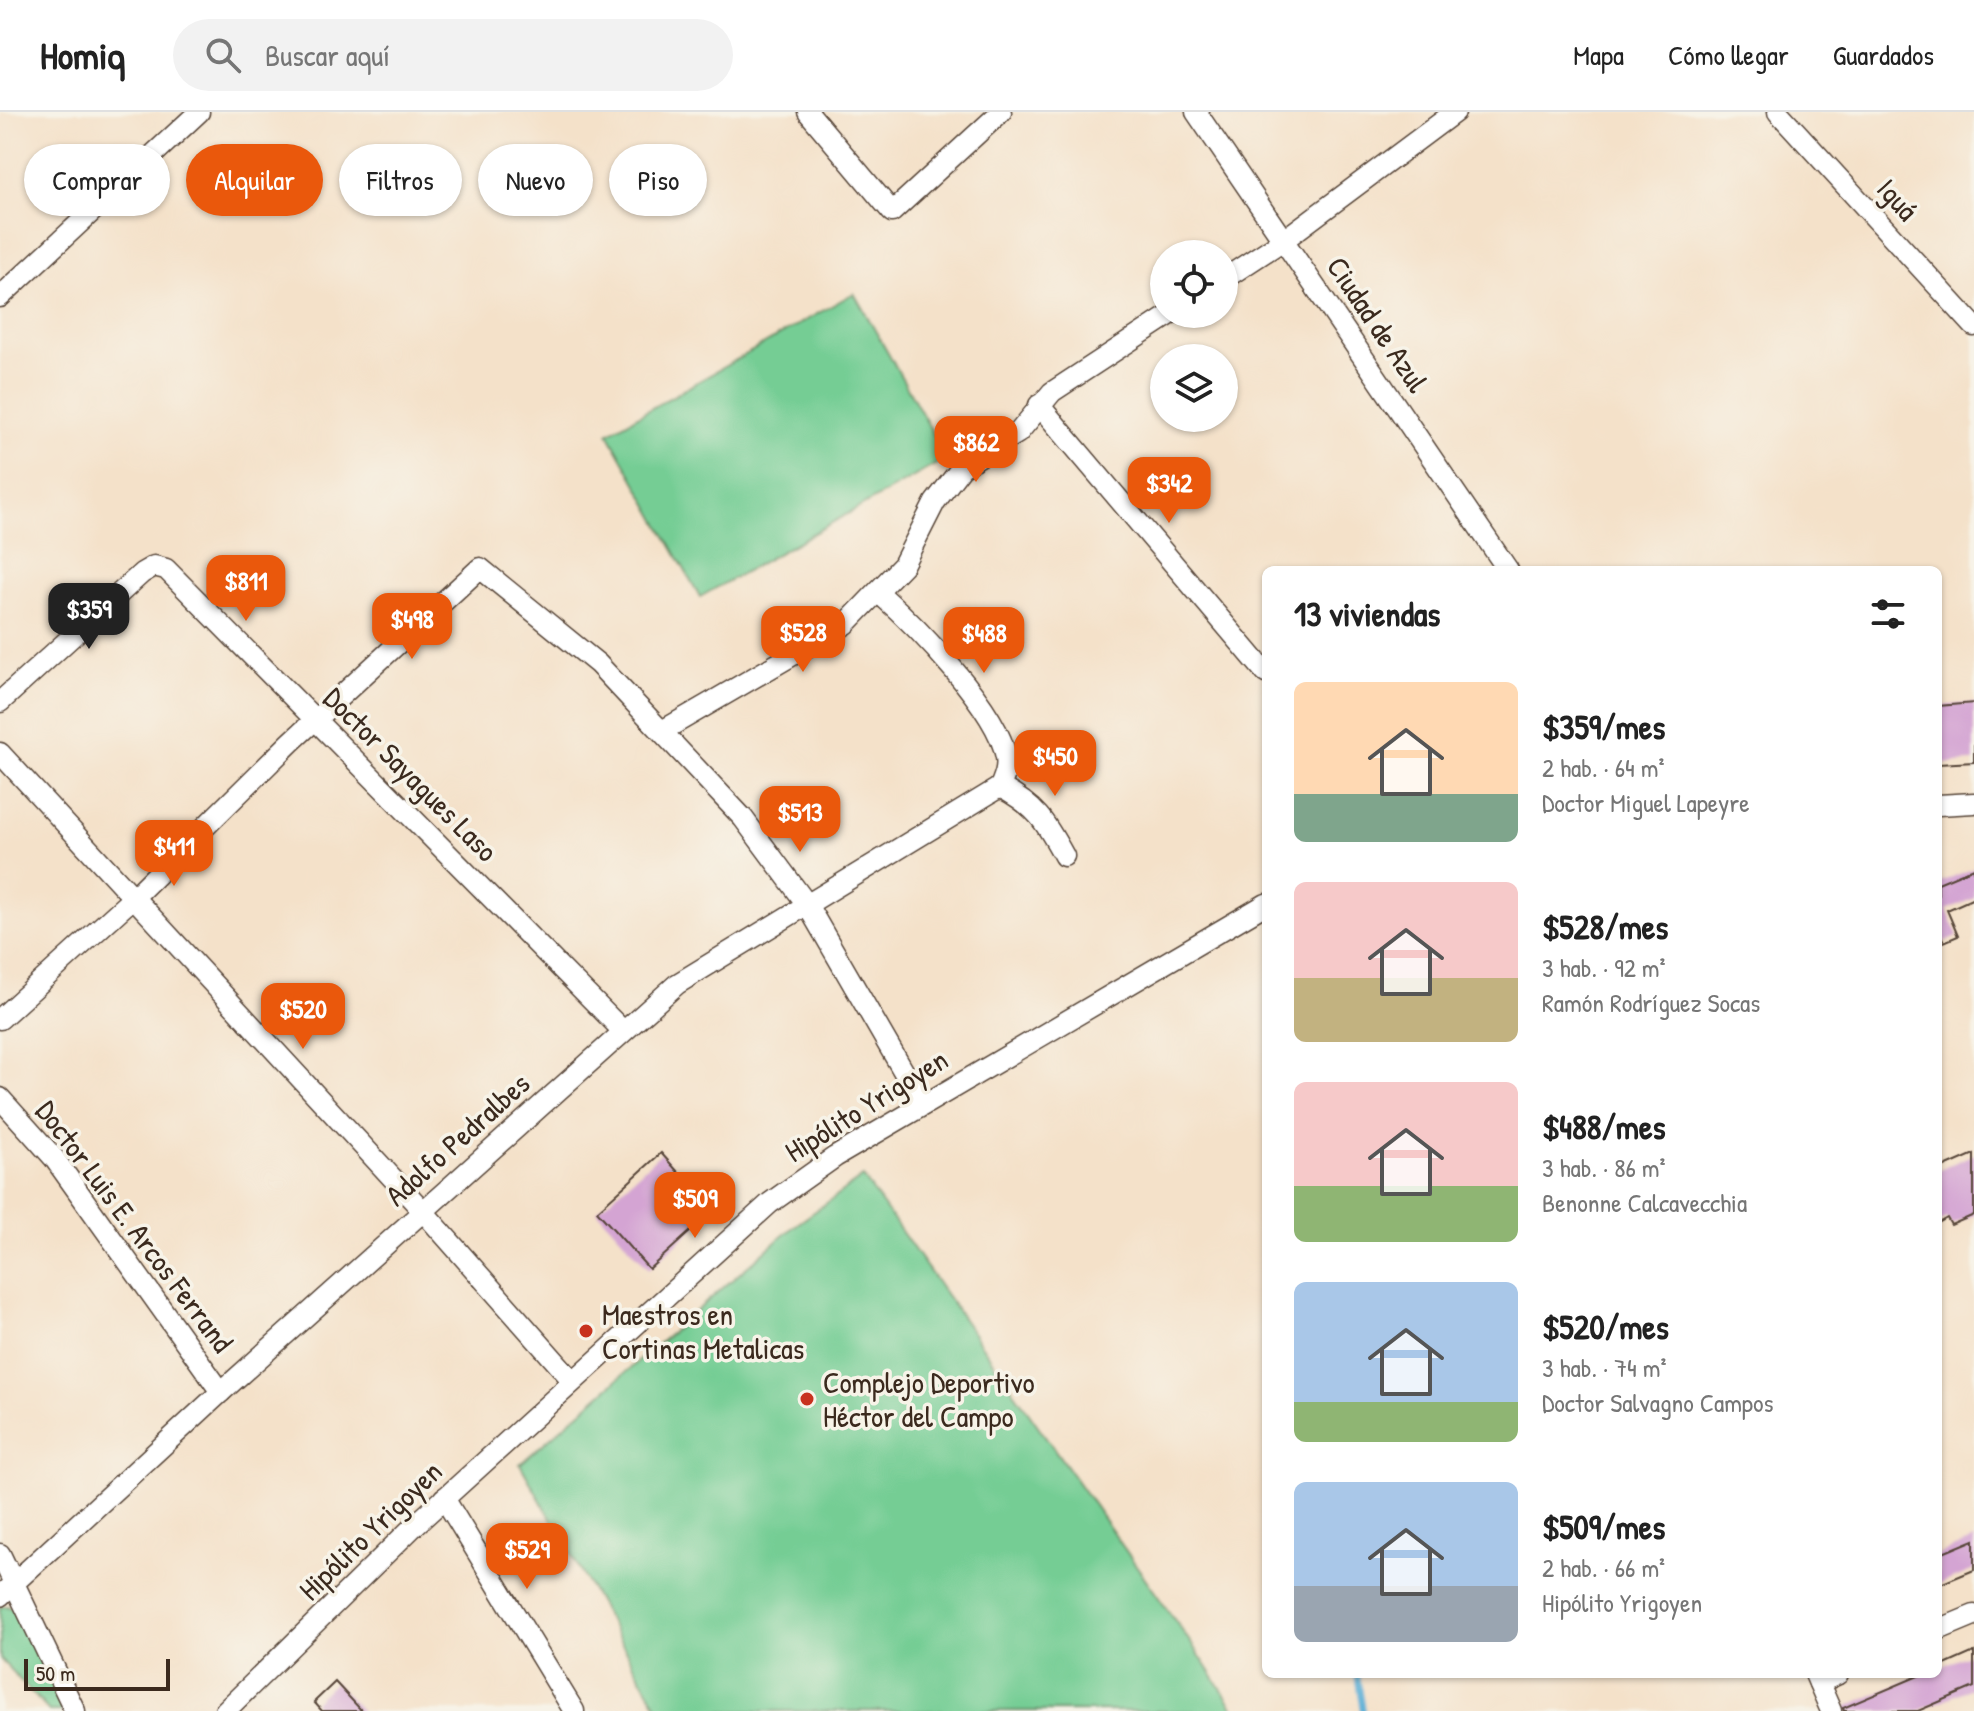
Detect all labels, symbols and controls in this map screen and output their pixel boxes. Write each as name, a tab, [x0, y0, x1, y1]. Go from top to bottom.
search box	[173, 19, 733, 91]
text: Homiq	[40, 29, 125, 81]
icon: search	[201, 33, 245, 77]
text: Buscar aquí	[265, 35, 390, 75]
text: Mapa	[1573, 36, 1624, 74]
text: Cómo llegar	[1668, 36, 1789, 74]
text: Guardados	[1833, 36, 1934, 74]
chip: Comprar	[24, 144, 170, 216]
chip: Alquilar	[186, 144, 323, 216]
chip: Filtros	[339, 144, 462, 216]
chip: Nuevo	[478, 144, 593, 216]
chip: Piso	[609, 144, 707, 216]
street label: Iguá	[1868, 169, 1928, 229]
map controls	[1150, 240, 1238, 432]
button: locate	[1150, 240, 1238, 328]
street label: Ciudad de Azul	[1318, 248, 1438, 400]
button: layers	[1150, 344, 1238, 432]
pin: $862	[929, 416, 1023, 484]
text: $862	[953, 424, 999, 459]
pin: $342	[1122, 457, 1216, 525]
text: $342	[1146, 465, 1192, 500]
pin: $811	[199, 555, 293, 623]
text: $811	[224, 563, 268, 598]
pin: $359	[42, 583, 136, 651]
text: $359	[66, 591, 112, 626]
text: 13 viviendas	[1294, 591, 1440, 637]
icon: filters	[1866, 592, 1910, 636]
pin: $498	[365, 593, 459, 661]
text: $498	[390, 601, 434, 636]
pin: $528	[756, 606, 850, 674]
pin: $488	[937, 607, 1031, 675]
text: $528	[779, 614, 827, 649]
text: $488	[961, 615, 1007, 650]
street label: Doctor Sayagues Laso	[315, 678, 507, 870]
text: $359/mes	[1542, 704, 1665, 750]
icon: home	[1358, 714, 1454, 810]
pin: $450	[1008, 730, 1102, 798]
text: $450	[1032, 738, 1078, 773]
text: 2 hab. · 64 m²	[1542, 750, 1664, 785]
text: Doctor Miguel Lapeyre	[1542, 785, 1750, 820]
pin: $513	[753, 786, 847, 854]
text: $513	[777, 794, 823, 829]
pin: $411	[127, 820, 221, 888]
text: $411	[153, 828, 195, 863]
text: $528/mes	[1542, 904, 1668, 950]
icon: home	[1358, 914, 1454, 1010]
text: 3 hab. · 92 m²	[1542, 950, 1666, 985]
pin: $520	[256, 983, 350, 1051]
text: Ramón Rodríguez Socas	[1542, 985, 1760, 1020]
text: $520	[279, 991, 327, 1026]
street label: Hipólito Yrigoyen	[777, 1039, 955, 1171]
street label: Adolfo Pedralbes	[376, 1063, 538, 1215]
street label: Doctor Luis E. Arcos Ferrand	[27, 1092, 243, 1360]
text: $488/mes	[1542, 1104, 1666, 1150]
icon: home	[1358, 1114, 1454, 1210]
text: 3 hab. · 86 m²	[1542, 1150, 1665, 1185]
pin: $509	[648, 1172, 742, 1240]
text: $509	[672, 1180, 718, 1215]
text: Benonne Calcavecchia	[1542, 1185, 1747, 1220]
place label: Maestros en Cortinas Metalicas	[602, 1294, 804, 1368]
text: $520/mes	[1542, 1304, 1669, 1350]
icon: home	[1358, 1314, 1454, 1410]
marker: Maestros en Cortinas Metalicas	[577, 1322, 595, 1340]
text: 3 hab. · 74 m²	[1542, 1350, 1666, 1385]
place label: Complejo Deportivo Héctor del Campo	[823, 1362, 1035, 1436]
text: Doctor Salvagno Campos	[1542, 1385, 1773, 1420]
marker: Complejo Deportivo Héctor del Campo	[798, 1390, 816, 1408]
street label: Hipólito Yrigoyen	[290, 1451, 450, 1609]
text: $509/mes	[1542, 1504, 1665, 1550]
icon: home	[1358, 1514, 1454, 1610]
pin: $529	[480, 1523, 574, 1591]
text: $529	[504, 1531, 550, 1566]
text: 2 hab. · 66 m²	[1542, 1550, 1665, 1585]
text: Hipólito Yrigoyen	[1542, 1585, 1702, 1620]
scale bar	[24, 1655, 170, 1691]
text: 50 m	[36, 1658, 75, 1688]

